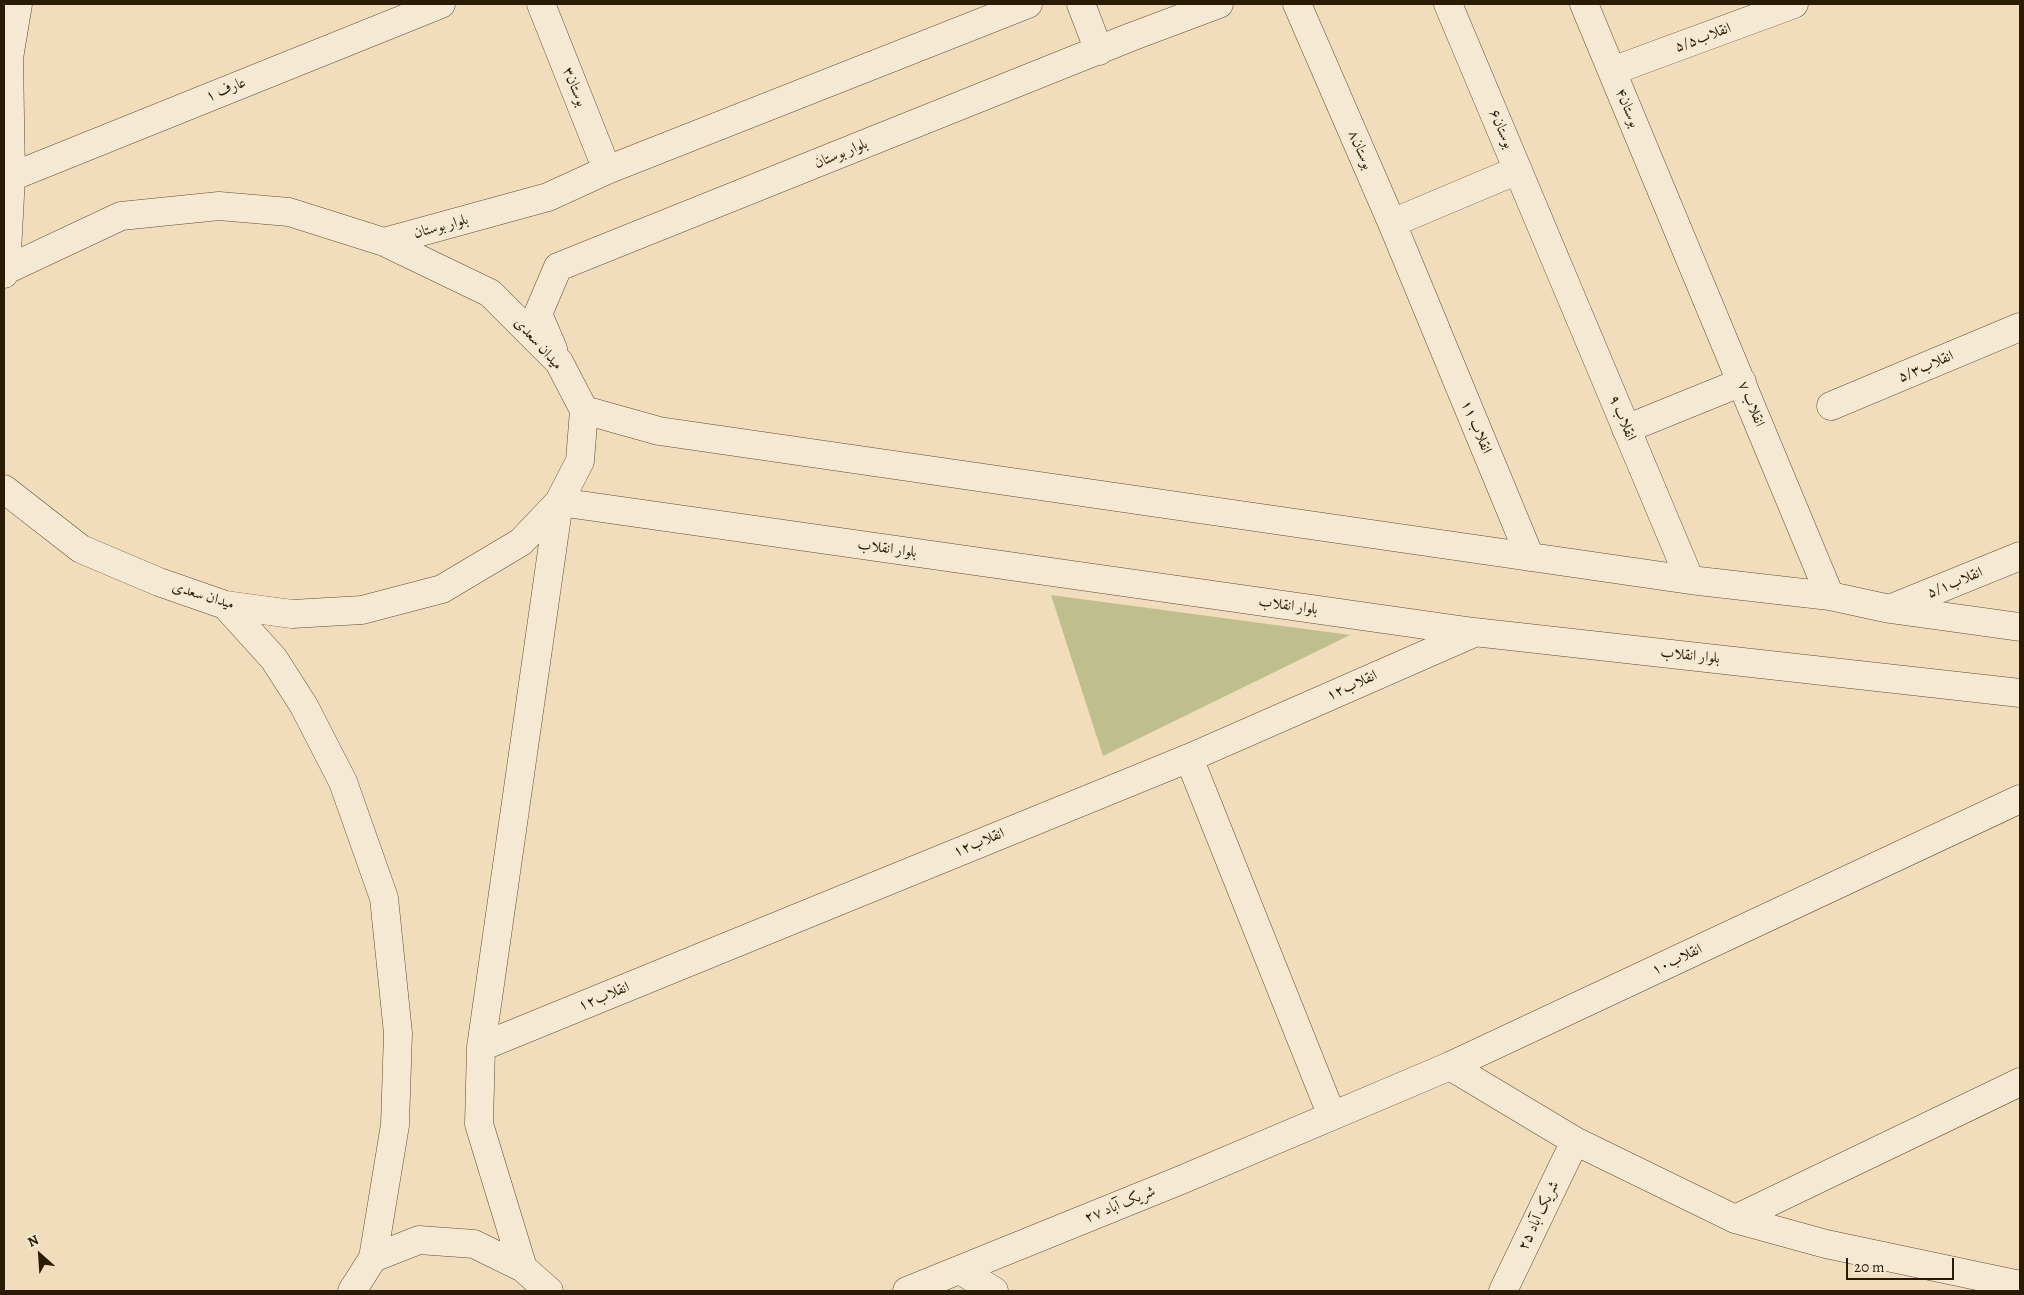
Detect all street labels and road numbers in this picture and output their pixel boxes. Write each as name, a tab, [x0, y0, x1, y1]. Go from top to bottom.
street label: انقلاب۵/۵	[1672, 20, 1734, 56]
street label: بوستان۳	[558, 65, 590, 109]
street label: عارف ۱	[203, 74, 249, 106]
street label: بوستان۴	[1611, 86, 1643, 130]
street label: بوستان۶	[1485, 107, 1517, 151]
street label: بوستان۸	[1344, 128, 1376, 172]
street label: بلوار بوستان	[812, 135, 870, 173]
street label: بلوار بوستان	[412, 211, 470, 243]
street label: میدان سعدی	[510, 314, 566, 374]
street label: انقلاب۵/۳	[1896, 347, 1956, 387]
street label: انقلاب ۷	[1734, 378, 1768, 430]
street label: انقلاب ۹	[1604, 392, 1640, 444]
street label: انقلاب ۱۱	[1457, 397, 1495, 457]
street label: بلوار انقلاب	[856, 536, 918, 562]
street label: انقلاب۵/۱	[1925, 564, 1985, 602]
street label: میدان سعدی	[170, 578, 236, 614]
street label: بلوار انقلاب	[1257, 593, 1319, 619]
street label: بلوار انقلاب	[1659, 644, 1721, 668]
street label: انقلاب۱۲	[1324, 667, 1380, 705]
street label: انقلاب۱۲	[951, 825, 1007, 861]
street label: انقلاب۱۰	[1649, 941, 1705, 979]
street label: انقلاب۱۲	[576, 979, 632, 1015]
street label: شریک آباد ۲۵	[1514, 1178, 1564, 1254]
street label: شریک آباد ۲۷	[1082, 1183, 1158, 1227]

